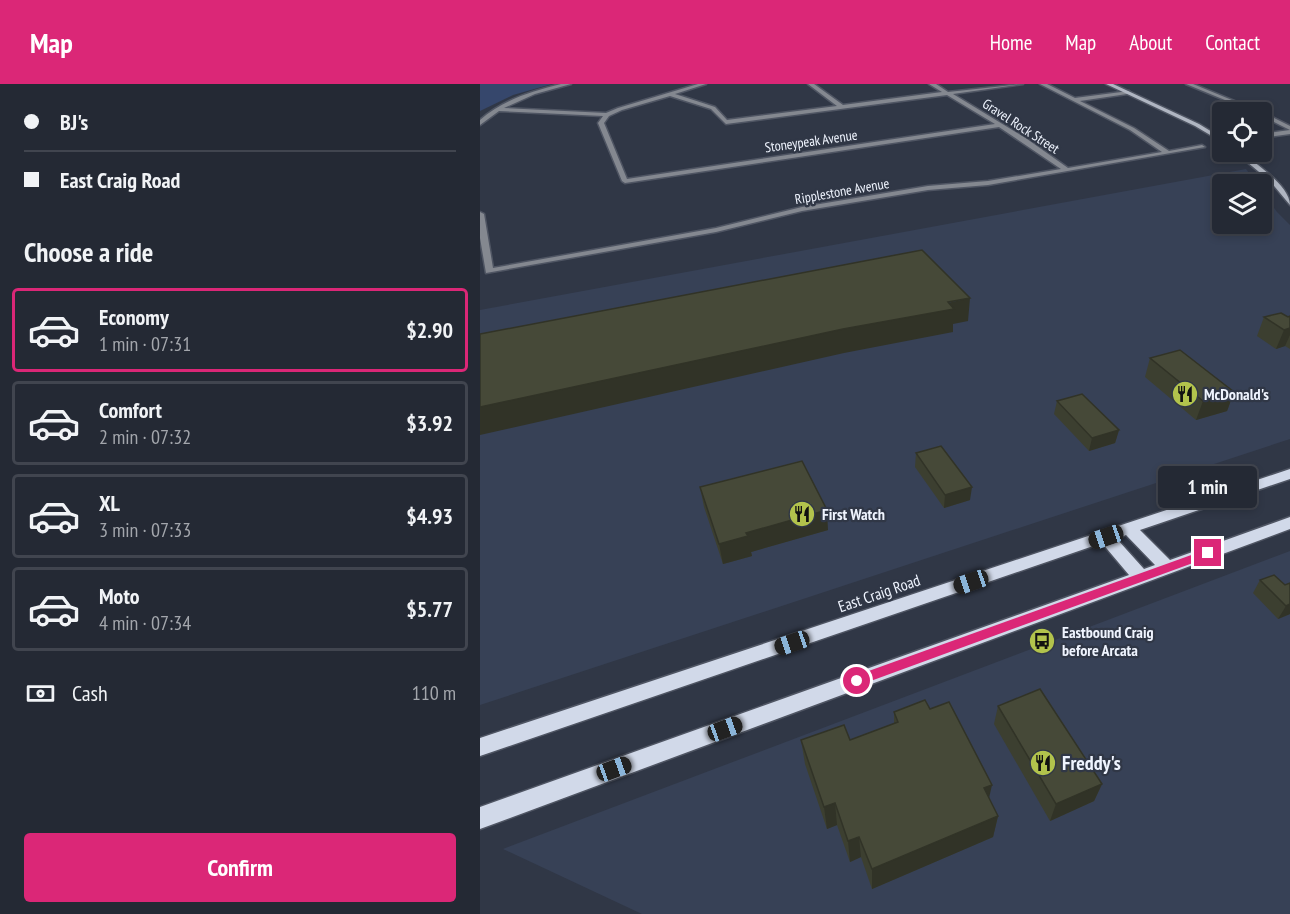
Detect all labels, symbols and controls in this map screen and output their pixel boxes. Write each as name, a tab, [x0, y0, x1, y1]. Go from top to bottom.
text: Map	[30, 24, 73, 61]
text: Home	[990, 29, 1032, 56]
text: Map	[1065, 29, 1096, 56]
text: About	[1129, 29, 1172, 56]
text: Contact	[1205, 29, 1260, 56]
street label: Gravel Rock Street	[979, 94, 1063, 158]
map controls	[1212, 102, 1272, 234]
button: locate	[1212, 102, 1272, 162]
text: BJ's	[60, 108, 88, 136]
street label: Stoneypeak Avenue	[764, 126, 859, 156]
text: East Craig Road	[60, 166, 180, 194]
street label: Ripplestone Avenue	[793, 174, 891, 208]
button: layers	[1212, 174, 1272, 234]
text: Choose a ride	[24, 235, 153, 269]
icon: car	[27, 303, 81, 357]
text: Economy	[99, 303, 169, 331]
text: $2.90	[406, 316, 453, 344]
text: 1 min · 07:31	[99, 331, 191, 357]
restaurant icon: McDonald's	[1170, 379, 1200, 409]
place label: McDonald's	[1204, 384, 1269, 404]
icon: car	[27, 396, 81, 450]
text: Comfort	[99, 396, 162, 424]
text: $3.92	[406, 409, 453, 437]
text: 2 min · 07:32	[99, 424, 191, 450]
callout: 1 min	[1158, 466, 1257, 508]
text: 1 min	[1187, 474, 1228, 500]
icon: car	[27, 489, 81, 543]
text: XL	[99, 489, 120, 517]
restaurant icon: First Watch	[787, 499, 817, 529]
text: $4.93	[406, 502, 453, 530]
place label: First Watch	[822, 504, 885, 524]
text: 3 min · 07:33	[99, 517, 191, 543]
car	[1086, 523, 1126, 551]
route end	[1194, 539, 1221, 566]
car	[951, 568, 991, 596]
street label: East Craig Road	[835, 570, 923, 616]
icon: car	[27, 582, 81, 636]
text: Moto	[99, 582, 140, 610]
text: $5.77	[406, 595, 453, 623]
text: 4 min · 07:34	[99, 610, 191, 636]
place label: Eastbound Craig before Arcata	[1062, 622, 1154, 660]
bus stop icon: Eastbound Craig before Arcata	[1027, 626, 1057, 656]
car	[772, 629, 812, 657]
route start	[843, 667, 870, 694]
icon: cash	[24, 677, 57, 710]
text: Cash	[72, 679, 108, 707]
text: 110 m	[412, 680, 456, 706]
car	[705, 714, 745, 744]
restaurant icon: Freddy's	[1028, 748, 1058, 778]
place label: Freddy's	[1062, 750, 1121, 776]
car	[594, 754, 634, 784]
button: Confirm	[24, 833, 456, 902]

